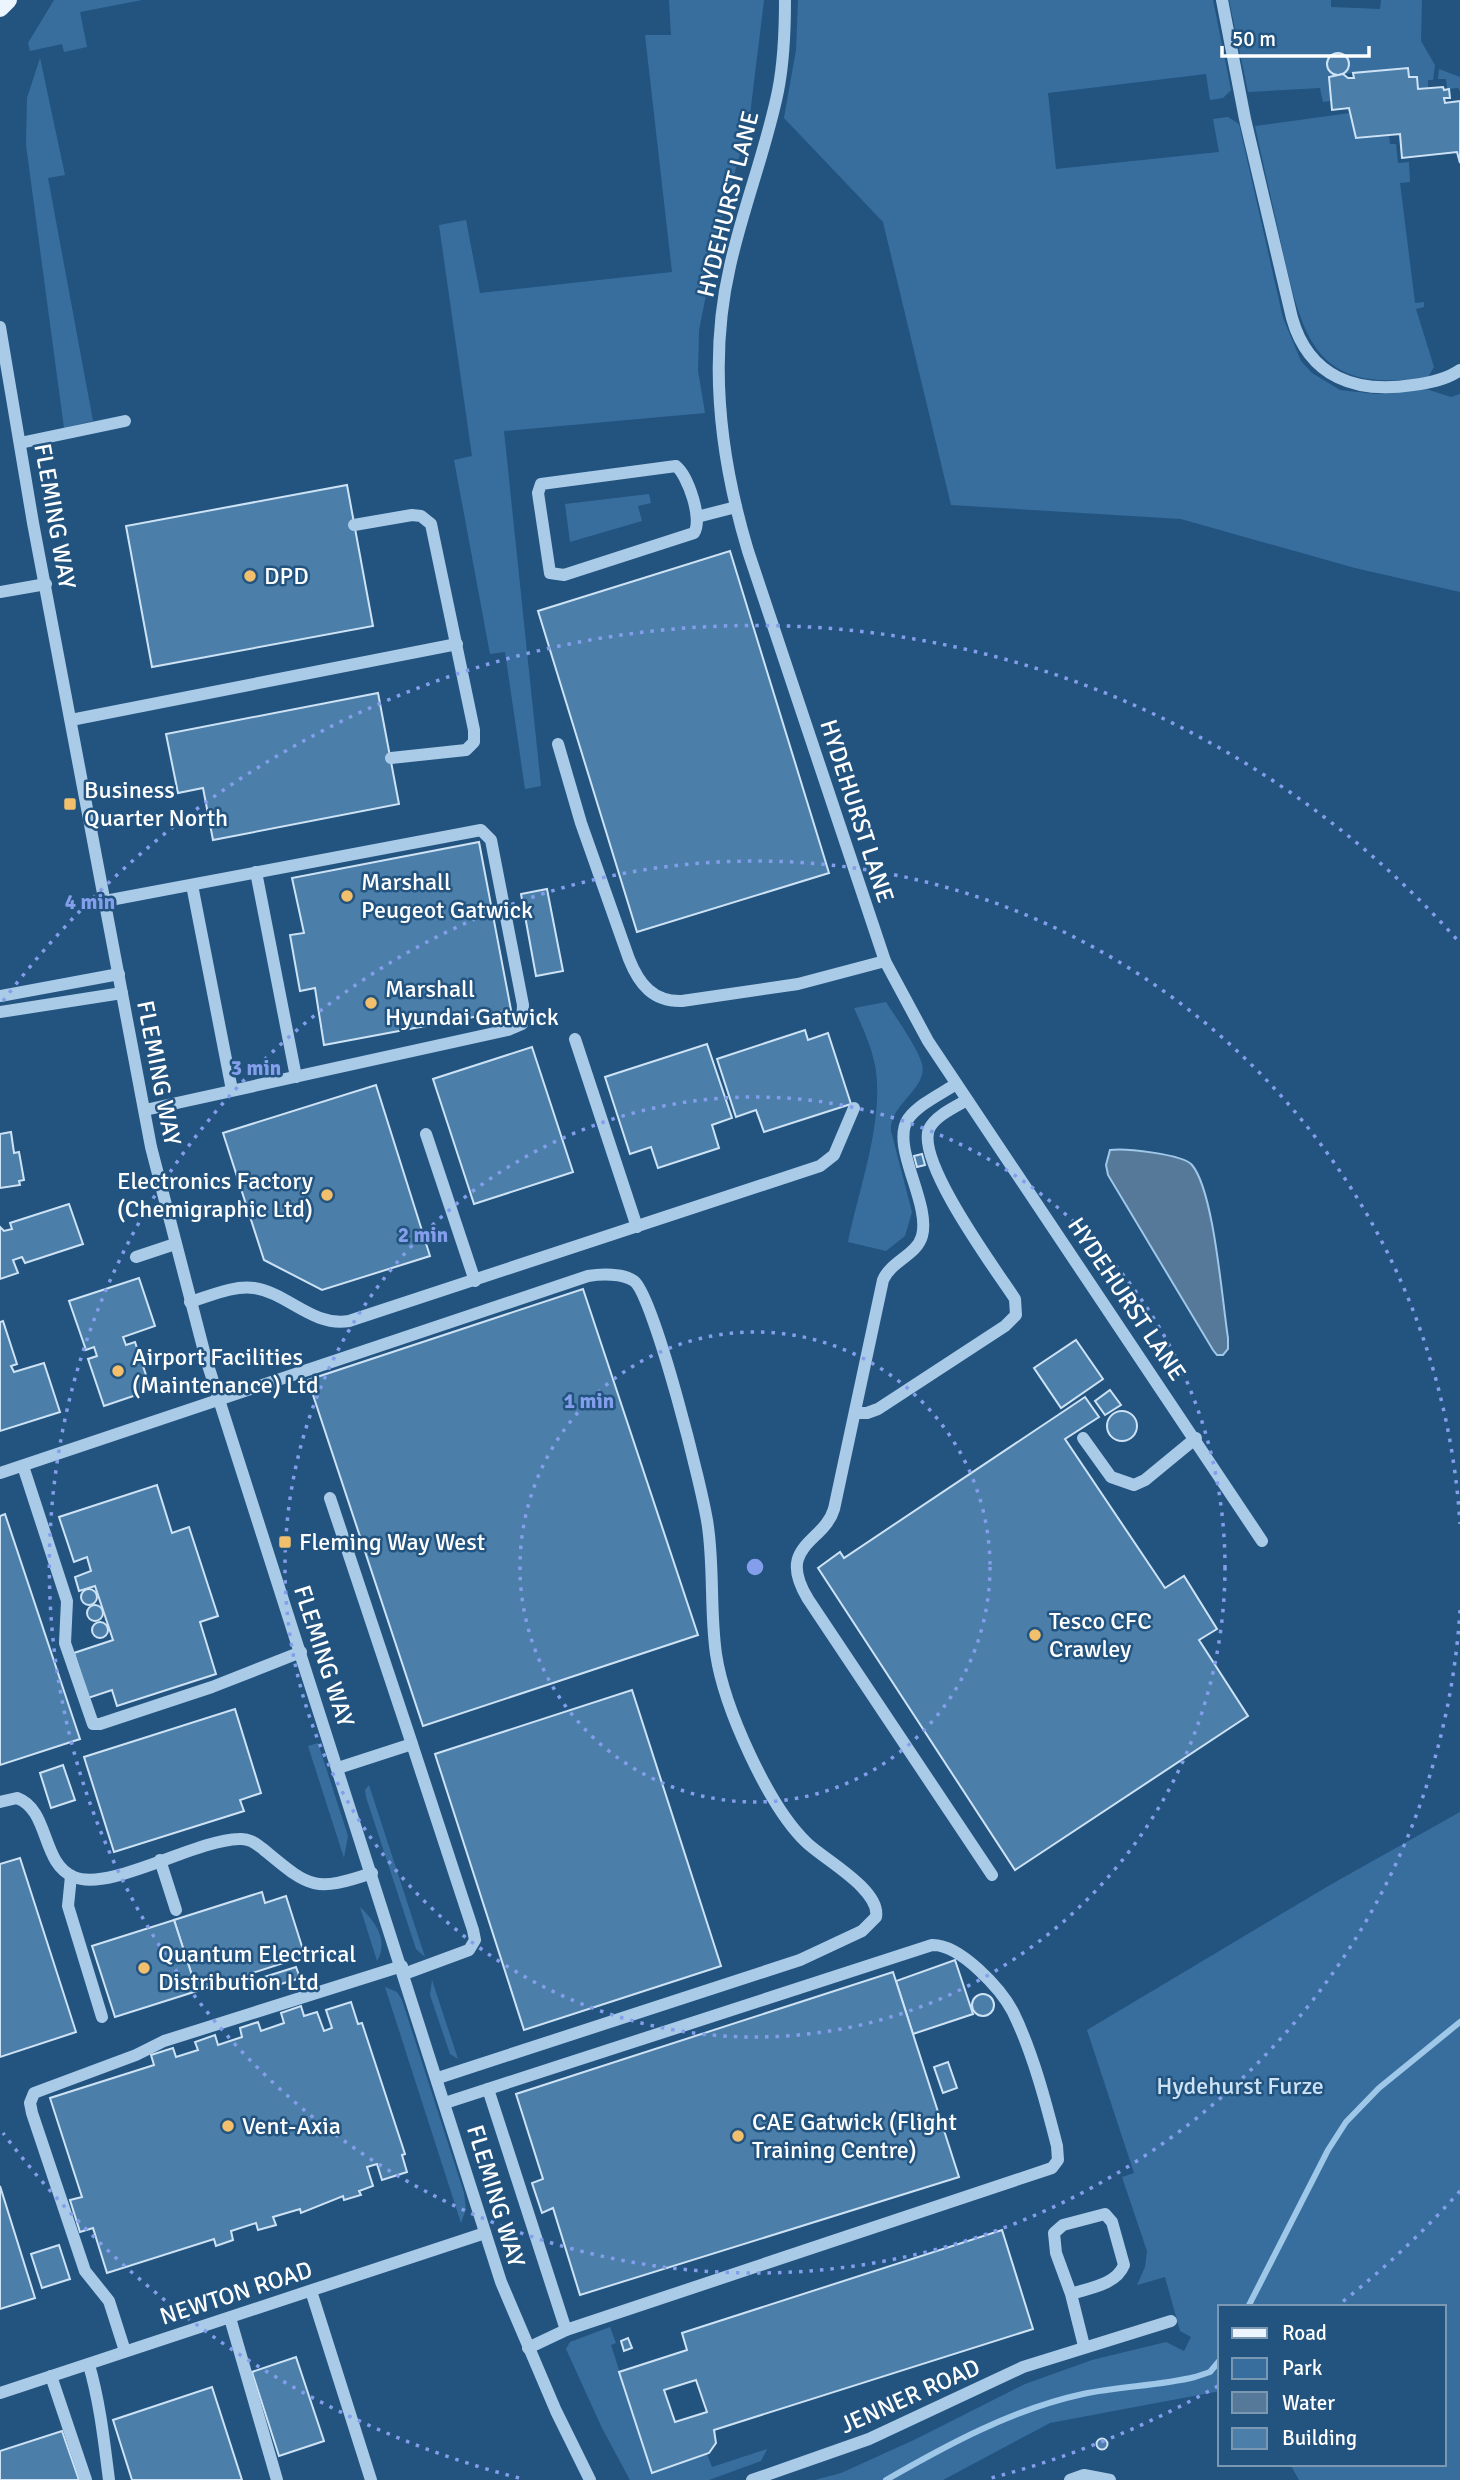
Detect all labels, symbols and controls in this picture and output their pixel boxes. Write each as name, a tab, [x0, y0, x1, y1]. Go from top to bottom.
scale bar	[1222, 14, 1369, 58]
text: 50 m	[1232, 26, 1276, 52]
street label: HYDEHURST LANE	[690, 108, 766, 300]
street label: FLEMING WAY	[27, 441, 83, 591]
place label: DPD	[264, 561, 309, 591]
marker: DPD	[242, 568, 258, 584]
street label: HYDEHURST LANE	[813, 716, 901, 906]
place label: Business Quarter North	[84, 775, 228, 833]
marker: Business Quarter North	[62, 796, 78, 812]
place label: Marshall Peugeot Gatwick	[361, 867, 533, 925]
marker: Marshall Peugeot Gatwick	[339, 888, 355, 904]
text: 4 min	[65, 889, 115, 915]
place label: Marshall Hyundai Gatwick	[385, 974, 559, 1032]
marker: Marshall Hyundai Gatwick	[363, 995, 379, 1011]
street label: FLEMING WAY	[130, 998, 188, 1148]
text: 3 min	[231, 1055, 281, 1081]
place label: Electronics Factory (Chemigraphic Ltd)	[117, 1166, 313, 1224]
marker: Electronics Factory (Chemigraphic Ltd)	[319, 1187, 335, 1203]
street label: HYDEHURST LANE	[1061, 1212, 1193, 1386]
text: 2 min	[398, 1222, 448, 1248]
place label: Airport Facilities (Maintenance) Ltd	[132, 1342, 319, 1400]
marker: Airport Facilities (Maintenance) Ltd	[110, 1363, 126, 1379]
text: 1 min	[564, 1388, 614, 1414]
place label: Fleming Way West	[299, 1527, 485, 1557]
marker: Fleming Way West	[277, 1534, 293, 1550]
centre of rings	[743, 1555, 767, 1579]
street label: FLEMING WAY	[287, 1581, 361, 1731]
place label: Tesco CFC Crawley	[1049, 1606, 1152, 1664]
marker: Tesco CFC Crawley	[1027, 1627, 1043, 1643]
place label: Quantum Electrical Distribution Ltd	[158, 1939, 356, 1997]
marker: Quantum Electrical Distribution Ltd	[136, 1960, 152, 1976]
park label: Hydehurst Furze	[1156, 2071, 1324, 2101]
place label: CAE Gatwick (Flight Training Centre)	[752, 2107, 957, 2165]
place label: Vent-Axia	[242, 2111, 341, 2141]
marker: Vent-Axia	[220, 2118, 236, 2134]
street label: FLEMING WAY	[460, 2121, 532, 2271]
marker: CAE Gatwick (Flight Training Centre)	[730, 2128, 746, 2144]
street label: NEWTON ROAD	[156, 2254, 316, 2332]
legend	[1218, 2305, 1446, 2466]
text: Road	[1282, 2320, 1327, 2346]
street label: JENNER ROAD	[835, 2352, 985, 2440]
text: Park	[1282, 2355, 1323, 2381]
text: Water	[1282, 2390, 1335, 2416]
text: Building	[1282, 2425, 1357, 2451]

